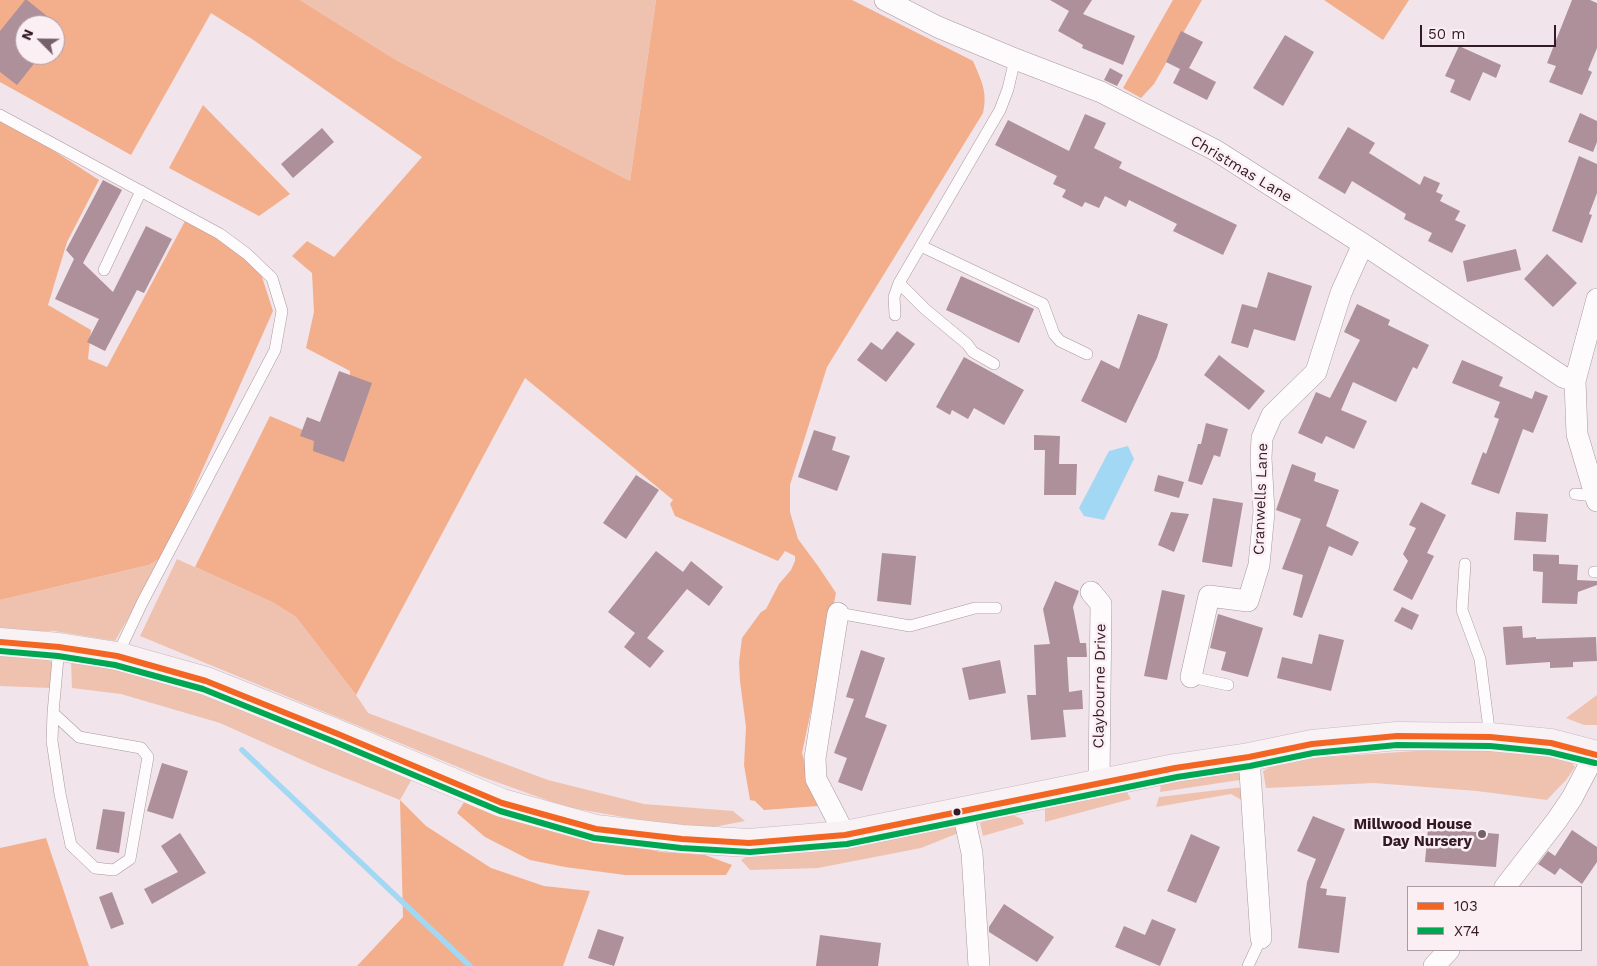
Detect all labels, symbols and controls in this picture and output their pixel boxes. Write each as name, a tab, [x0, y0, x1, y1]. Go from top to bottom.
north arrow	[15, 15, 65, 65]
scale bar	[1422, 15, 1558, 47]
text: 50 m	[1428, 25, 1465, 43]
text: N	[18, 27, 37, 42]
street label: Christmas Lane	[1187, 132, 1295, 206]
street label: Cranwells Lane	[1250, 443, 1272, 555]
street label: Claybourne Drive	[1090, 623, 1110, 749]
unlabelled marker	[952, 807, 962, 817]
place label: Millwood House Day Nursery	[1353, 816, 1472, 851]
marker: Millwood House Day Nursery	[1476, 828, 1488, 840]
legend	[1407, 886, 1582, 951]
text: 103	[1454, 897, 1478, 915]
text: X74	[1454, 922, 1480, 940]

